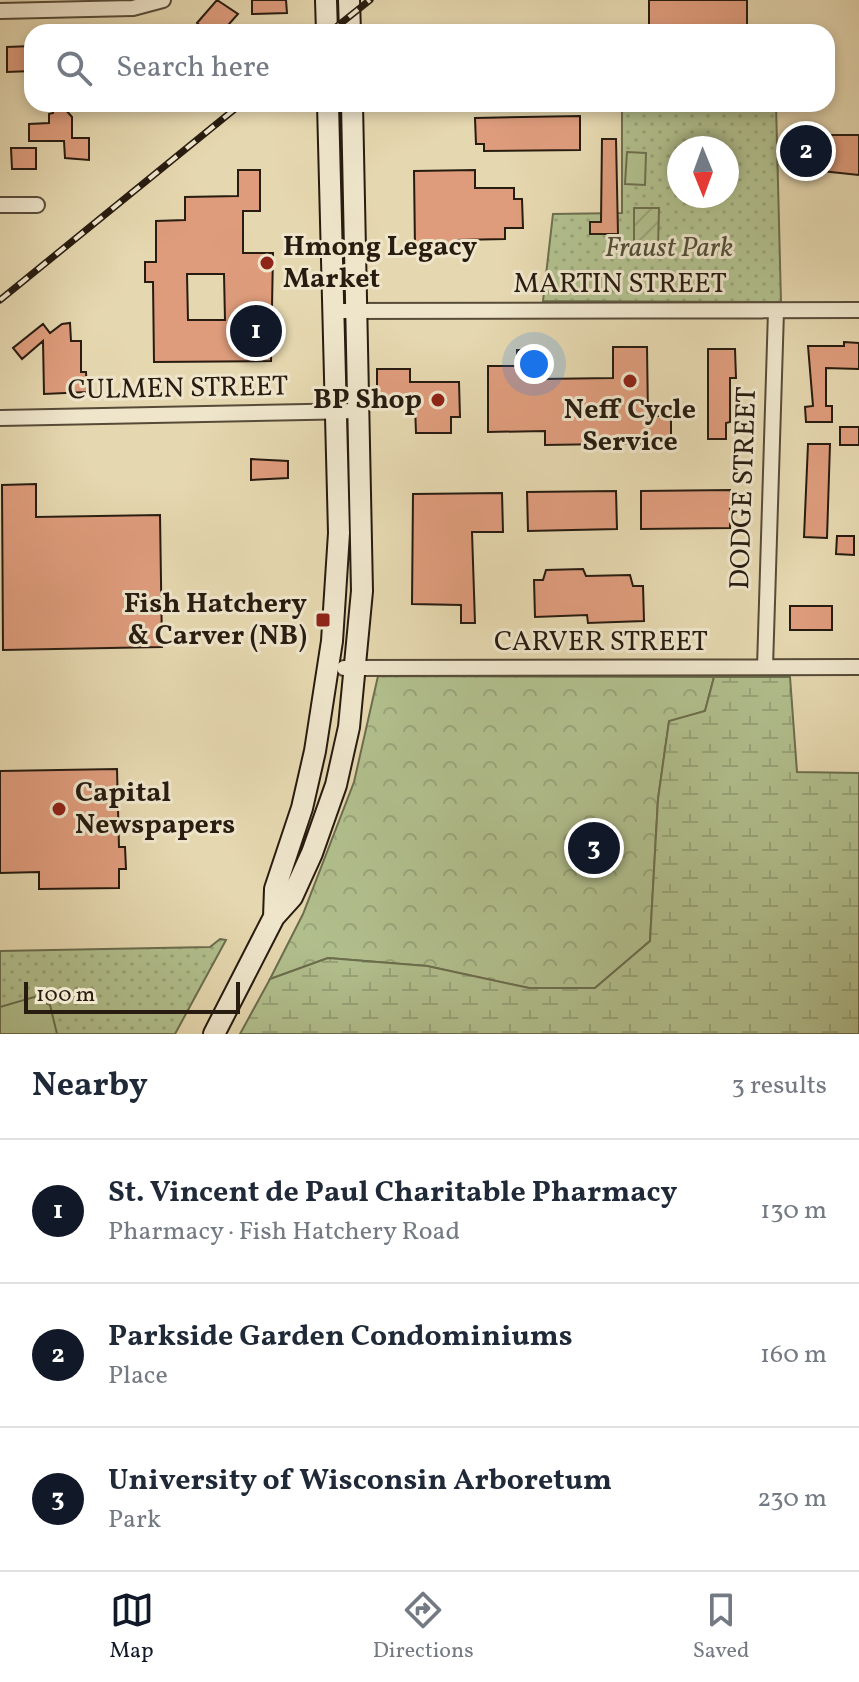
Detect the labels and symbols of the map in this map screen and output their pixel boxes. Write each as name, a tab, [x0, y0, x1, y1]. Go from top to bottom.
pin: 2	[780, 121, 832, 181]
north arrow	[667, 136, 739, 208]
place label: Hmong Legacy Market	[283, 228, 478, 299]
park label: Fraust Park	[605, 229, 733, 268]
marker: Hmong Legacy Market	[258, 254, 276, 272]
street label: MARTIN STREET	[513, 265, 727, 304]
pin: 1	[230, 301, 282, 361]
your location	[514, 344, 554, 384]
street label: CULMEN STREET	[67, 368, 289, 410]
marker: Neff Cycle Service	[621, 372, 639, 390]
place label: BP Shop	[313, 381, 422, 420]
street label: DODGE STREET	[721, 386, 767, 590]
marker: BP Shop	[429, 391, 447, 409]
place label: Neff Cycle Service	[564, 391, 696, 462]
place label: Fish Hatchery & Carver (NB)	[124, 585, 307, 656]
marker: Fish Hatchery & Carver (NB)	[314, 611, 332, 629]
street label: CARVER STREET	[494, 623, 708, 662]
place label: Capital Newspapers	[75, 774, 235, 845]
marker: Capital Newspapers	[50, 800, 68, 818]
pin: 3	[568, 818, 620, 878]
scale bar	[24, 978, 240, 1014]

